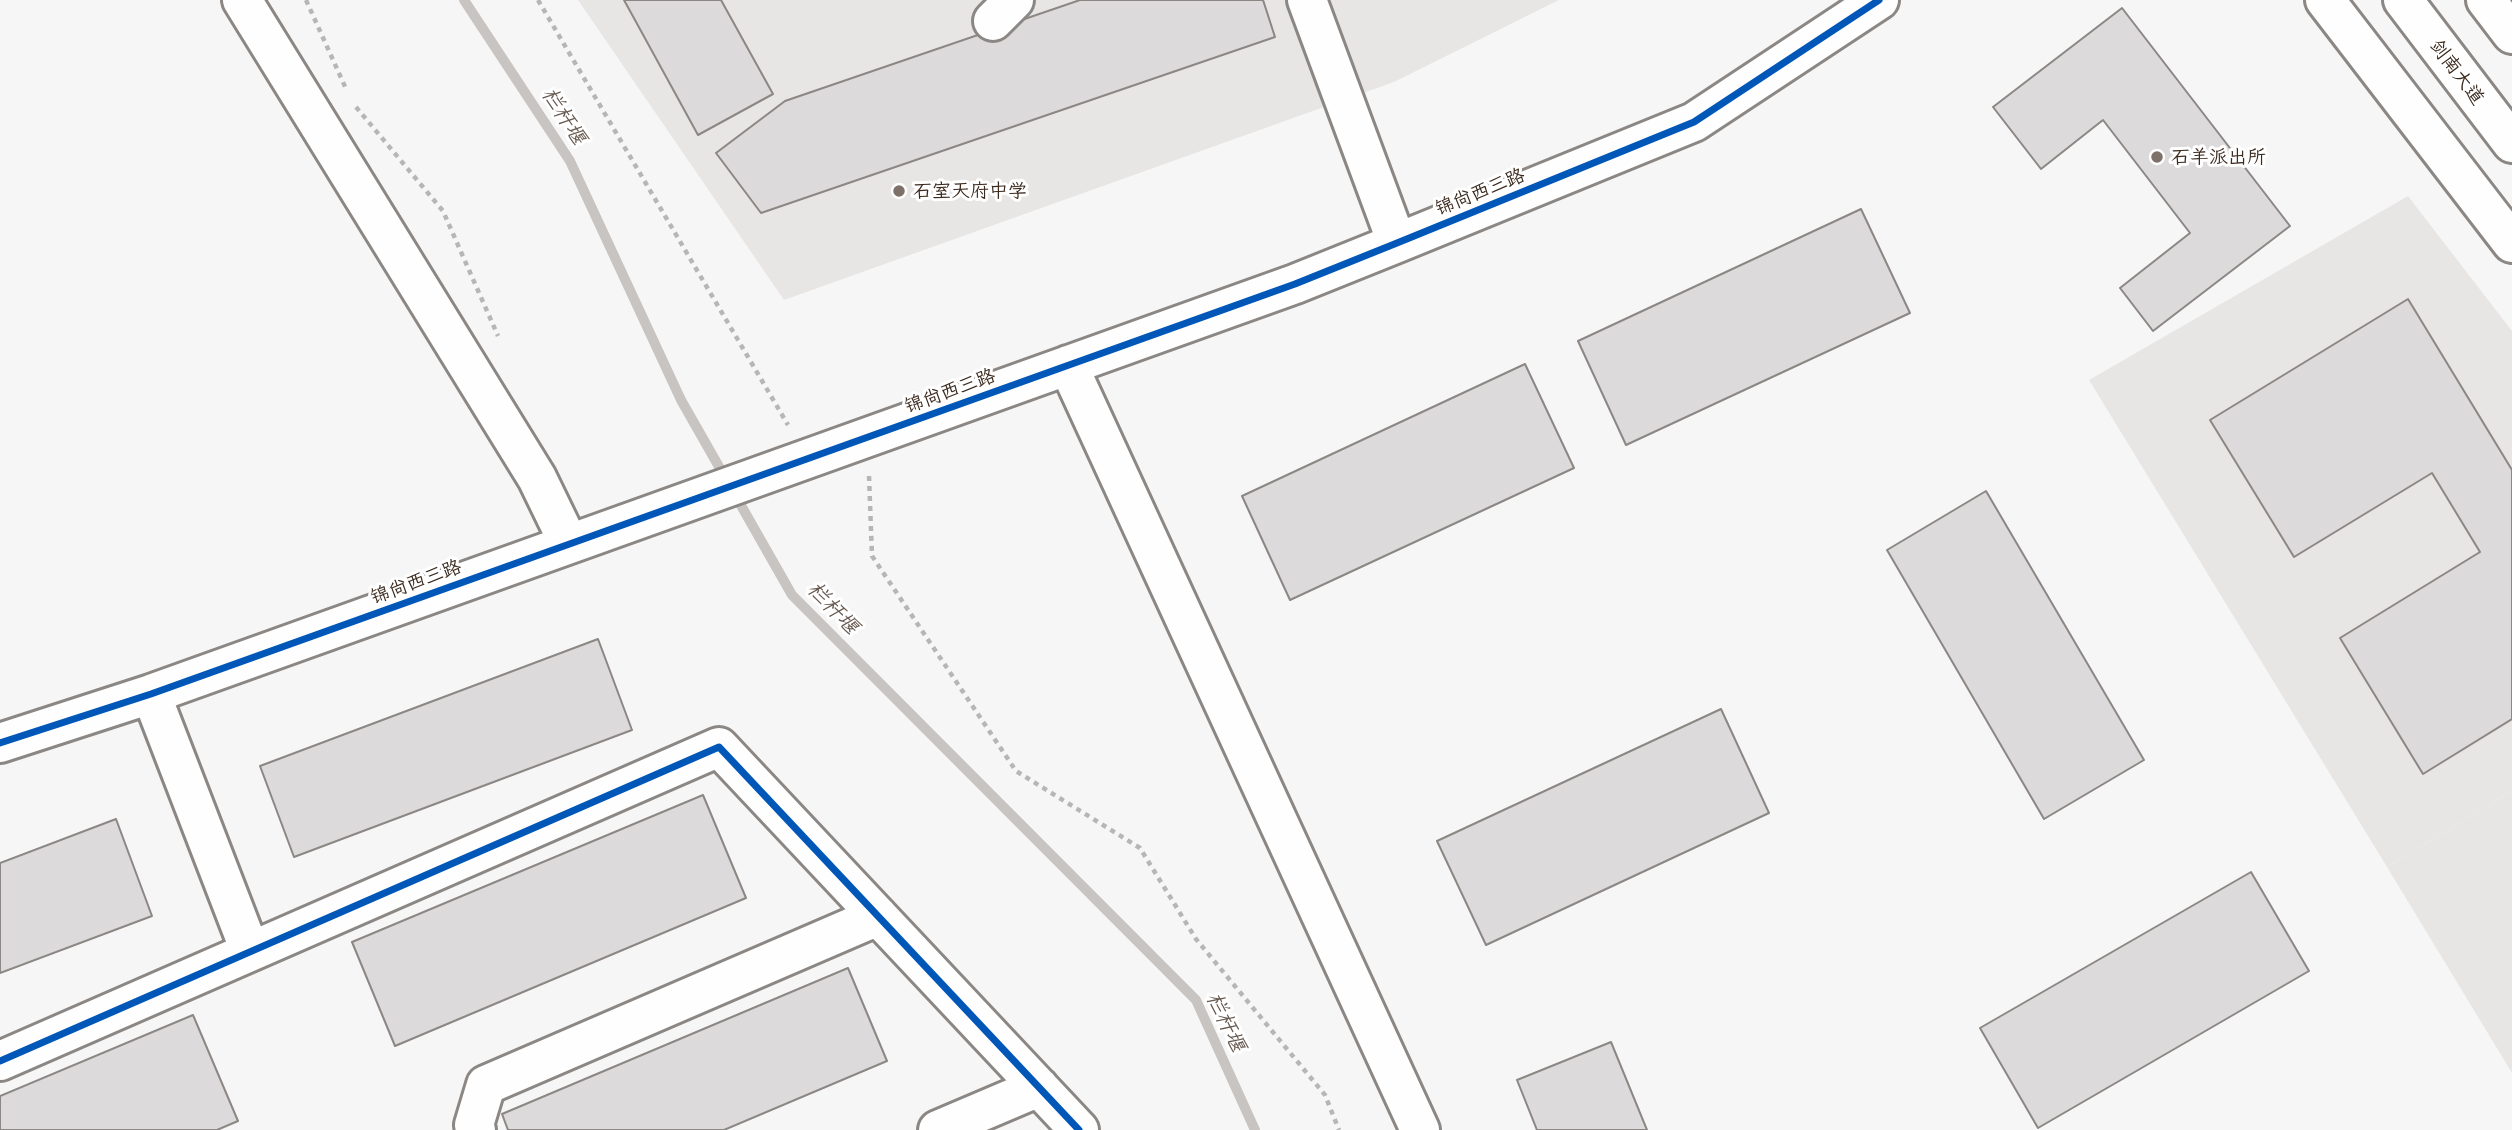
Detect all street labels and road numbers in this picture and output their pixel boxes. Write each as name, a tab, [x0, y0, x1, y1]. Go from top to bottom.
street label: 剑南大道	[2425, 35, 2489, 109]
street label: 锦尚西三路	[1432, 164, 1528, 220]
street label: 锦尚西三路	[901, 364, 999, 418]
street label: 锦尚西三路	[367, 555, 465, 609]

